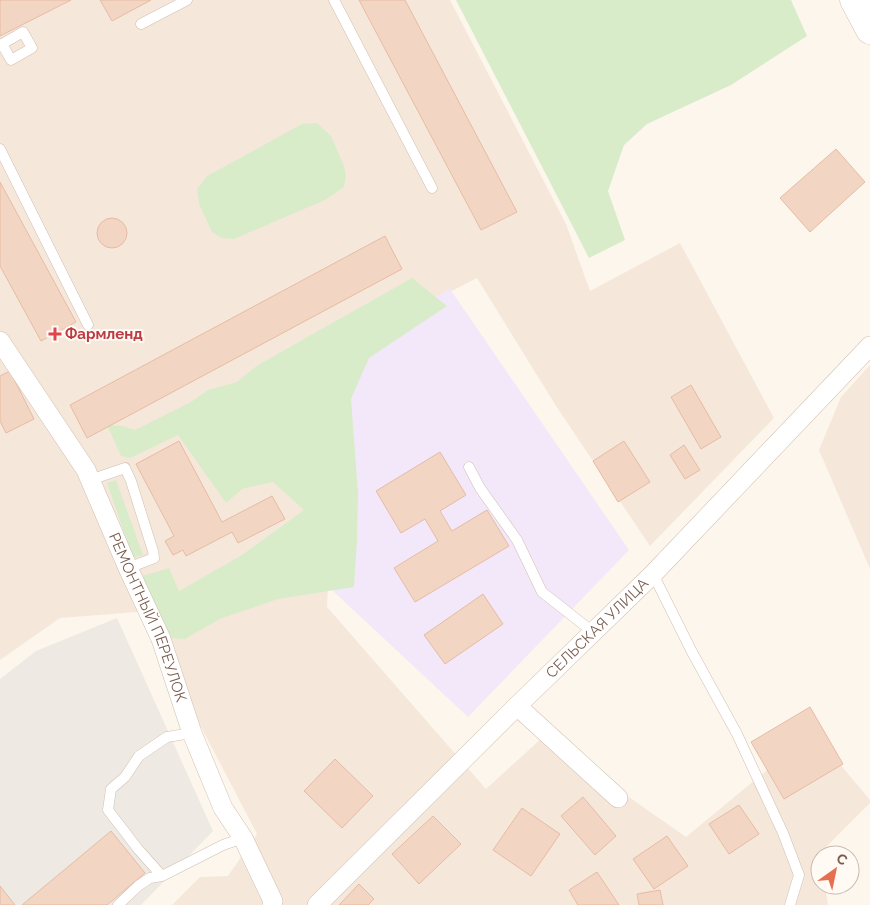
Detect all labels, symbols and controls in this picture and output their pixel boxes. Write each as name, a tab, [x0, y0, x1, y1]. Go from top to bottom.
place label: Фармленд	[65, 325, 143, 343]
marker: Фармленд	[49, 328, 61, 340]
street label: РЕМОНТНЫЙ ПЕРЕУЛОК	[105, 530, 190, 705]
street label: СЕЛЬСКАЯ УЛИЦА	[542, 574, 652, 682]
north arrow	[810, 845, 860, 895]
text: С	[834, 850, 851, 869]

